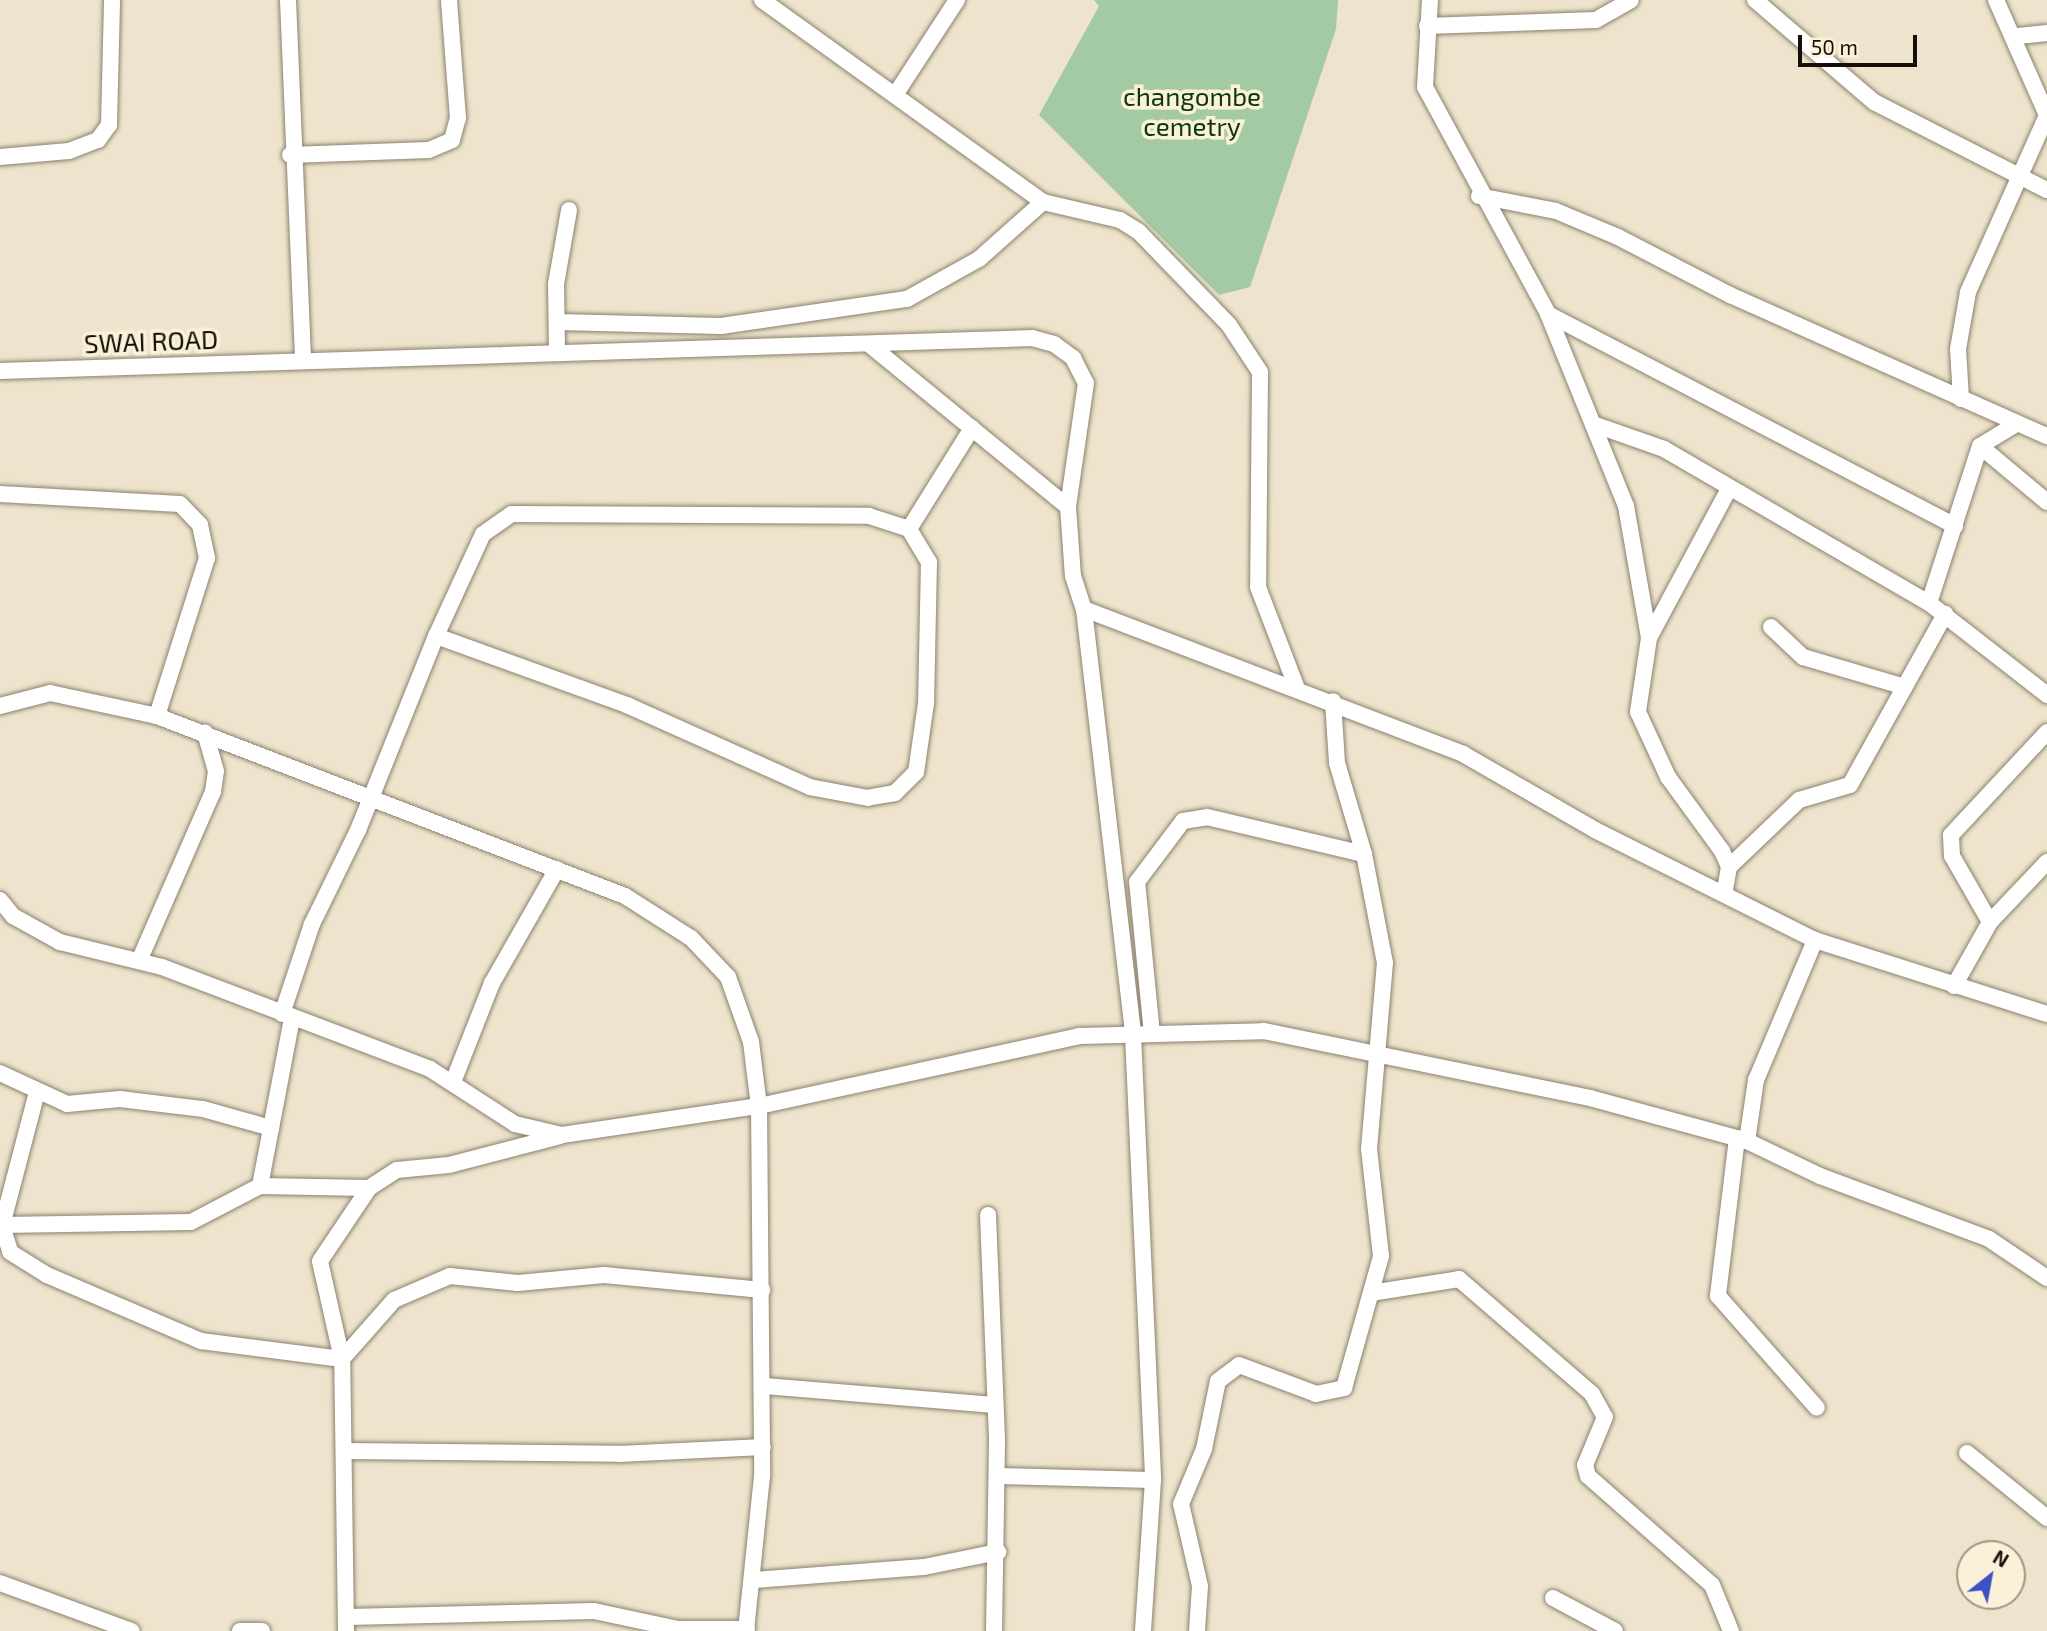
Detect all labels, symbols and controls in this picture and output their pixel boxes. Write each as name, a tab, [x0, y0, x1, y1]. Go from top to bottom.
scale bar	[1802, 21, 1921, 65]
text: 50 m	[1811, 34, 1858, 59]
park label: changombe cemetry	[1123, 80, 1261, 142]
street label: SWAI ROAD	[83, 323, 219, 359]
north arrow	[1956, 1540, 2026, 1610]
text: N	[1989, 1545, 2013, 1572]

